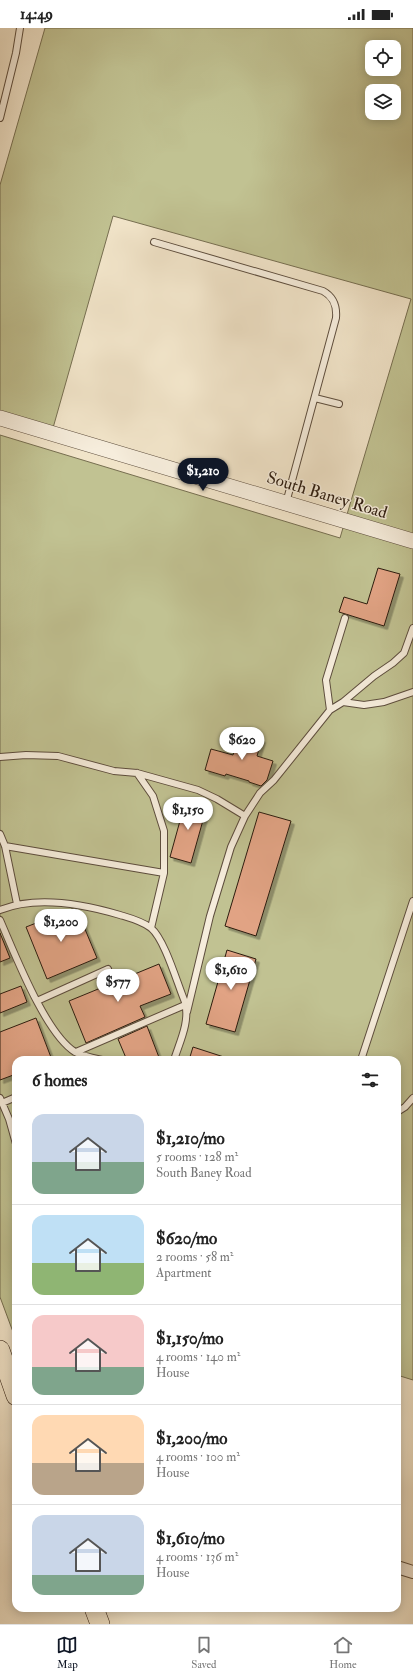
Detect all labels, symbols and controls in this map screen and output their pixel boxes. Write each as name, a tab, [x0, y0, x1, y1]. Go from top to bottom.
text: 14:49	[20, 5, 53, 24]
map controls	[365, 40, 401, 120]
button: locate	[365, 40, 401, 76]
button: layers	[365, 84, 401, 120]
pin: $1,210	[170, 458, 236, 492]
text: $1,210	[187, 463, 219, 479]
street label: South Baney Road	[264, 467, 390, 524]
pin: $620	[218, 727, 266, 761]
text: $620	[228, 732, 256, 748]
pin: $1,150	[155, 797, 221, 831]
text: $1,150	[172, 802, 204, 818]
pin: $1,200	[28, 909, 94, 943]
text: $1,200	[43, 914, 79, 930]
pin: $1,610	[198, 957, 264, 991]
text: $1,610	[215, 962, 247, 978]
pin: $577	[94, 969, 142, 1003]
text: $577	[105, 974, 131, 990]
icon: filters	[359, 1069, 381, 1091]
text: 6 homes	[32, 1070, 87, 1091]
text: $1,210/mo	[156, 1128, 225, 1149]
icon: home	[64, 1130, 112, 1178]
text: 5 rooms · 128 m²	[156, 1149, 238, 1165]
text: South Baney Road	[156, 1165, 252, 1181]
text: $620/mo	[156, 1228, 217, 1249]
icon: home	[64, 1231, 112, 1279]
text: 2 rooms · 58 m²	[156, 1249, 234, 1265]
text: Apartment	[156, 1265, 212, 1281]
text: $1,150/mo	[156, 1328, 224, 1349]
icon: home	[64, 1331, 112, 1379]
text: 4 rooms · 140 m²	[156, 1349, 240, 1365]
text: House	[156, 1365, 189, 1381]
text: $1,200/mo	[156, 1428, 228, 1449]
icon: home	[64, 1431, 112, 1479]
text: 4 rooms · 100 m²	[156, 1449, 240, 1465]
text: House	[156, 1465, 189, 1481]
text: $1,610/mo	[156, 1528, 225, 1549]
icon: home	[64, 1531, 112, 1579]
text: 4 rooms · 136 m²	[156, 1549, 238, 1565]
text: House	[156, 1565, 189, 1581]
tab: Map	[56, 1634, 78, 1671]
tab: Saved	[191, 1634, 216, 1671]
tab: Home	[329, 1634, 357, 1671]

